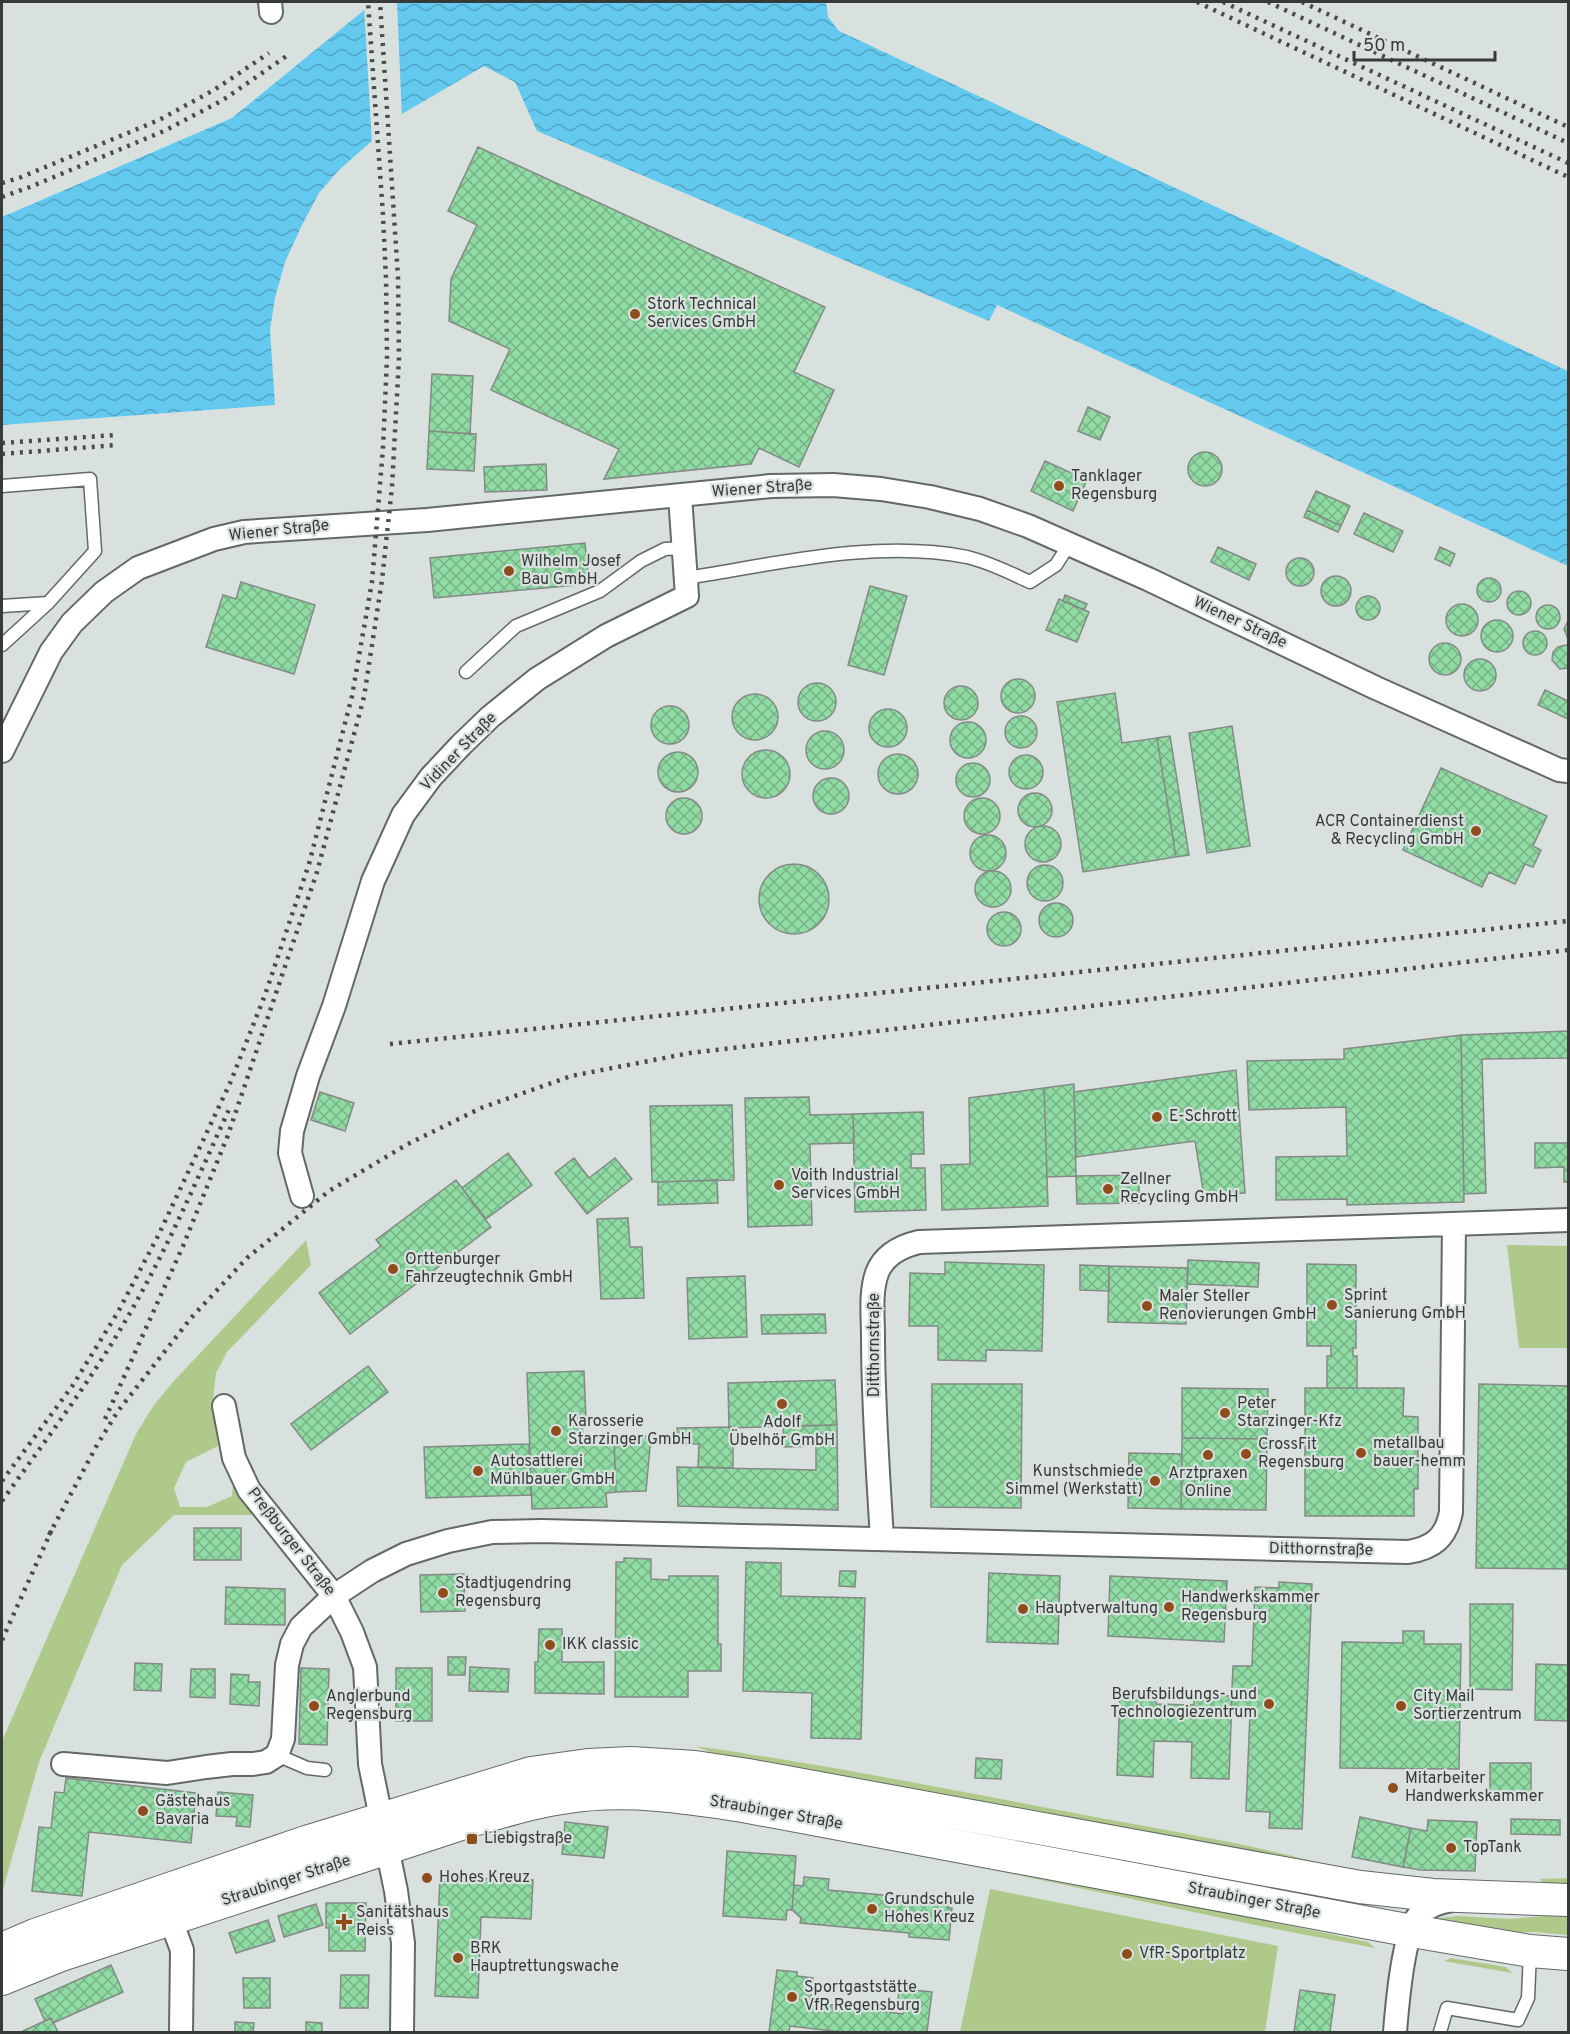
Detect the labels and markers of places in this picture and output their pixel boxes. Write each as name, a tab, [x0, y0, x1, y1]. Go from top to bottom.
place label: Stork Technical Services GmbH	[647, 295, 756, 333]
marker: Stork Technical Services GmbH	[628, 307, 642, 321]
place label: Tanklager Regensburg	[1071, 467, 1157, 505]
marker: Tanklager Regensburg	[1052, 479, 1066, 493]
place label: Wilhelm Josef Bau GmbH	[521, 552, 621, 590]
marker: Wilhelm Josef Bau GmbH	[502, 564, 516, 578]
place label: ACR Containerdienst & Recycling GmbH	[1315, 812, 1464, 850]
marker: ACR Containerdienst & Recycling GmbH	[1469, 824, 1483, 838]
place label: E-Schrott	[1169, 1107, 1237, 1127]
marker: E-Schrott	[1150, 1110, 1164, 1124]
place label: Voith Industrial Services GmbH	[791, 1166, 900, 1204]
place label: Zellner Recycling GmbH	[1120, 1170, 1239, 1208]
marker: Voith Industrial Services GmbH	[772, 1178, 786, 1192]
marker: Zellner Recycling GmbH	[1101, 1182, 1115, 1196]
place label: Orttenburger Fahrzeugtechnik GmbH	[405, 1250, 573, 1288]
marker: Orttenburger Fahrzeugtechnik GmbH	[386, 1262, 400, 1276]
place label: Sprint Sanierung GmbH	[1344, 1286, 1466, 1324]
place label: Maler Steller Renovierungen GmbH	[1159, 1287, 1317, 1325]
marker: Sprint Sanierung GmbH	[1325, 1298, 1339, 1312]
marker: Maler Steller Renovierungen GmbH	[1140, 1299, 1154, 1313]
place label: Peter Starzinger-Kfz	[1237, 1394, 1342, 1432]
marker: Adolf Übelhör GmbH	[775, 1397, 789, 1411]
marker: Peter Starzinger-Kfz	[1218, 1406, 1232, 1420]
place label: Karosserie Starzinger GmbH	[568, 1412, 692, 1450]
place label: Adolf Übelhör GmbH	[729, 1413, 835, 1451]
marker: Karosserie Starzinger GmbH	[549, 1424, 563, 1438]
place label: metallbau bauer-hemm	[1373, 1434, 1466, 1472]
place label: CrossFit Regensburg	[1258, 1435, 1344, 1473]
marker: metallbau bauer-hemm	[1354, 1446, 1368, 1460]
marker: CrossFit Regensburg	[1239, 1447, 1253, 1461]
marker: Arztpraxen Online	[1201, 1448, 1215, 1462]
place label: Autosattlerei Mühlbauer GmbH	[490, 1452, 615, 1490]
place label: Kunstschmiede Simmel (Werkstatt)	[1005, 1462, 1143, 1500]
marker: Autosattlerei Mühlbauer GmbH	[471, 1464, 485, 1478]
place label: Arztpraxen Online	[1168, 1464, 1248, 1502]
marker: Kunstschmiede Simmel (Werkstatt)	[1148, 1474, 1162, 1488]
place label: Stadtjugendring Regensburg	[455, 1574, 571, 1612]
marker: Stadtjugendring Regensburg	[436, 1586, 450, 1600]
place label: Handwerkskammer Regensburg	[1181, 1588, 1320, 1626]
place label: Hauptverwaltung	[1035, 1599, 1158, 1619]
marker: Handwerkskammer Regensburg	[1162, 1600, 1176, 1614]
marker: Hauptverwaltung	[1016, 1602, 1030, 1616]
place label: IKK classic	[562, 1635, 639, 1655]
marker: IKK classic	[543, 1638, 557, 1652]
place label: Berufsbildungs- und Technologiezentrum	[1110, 1685, 1257, 1723]
place label: Anglerbund Regensburg	[326, 1687, 412, 1725]
place label: City Mail Sortierzentrum	[1413, 1687, 1522, 1725]
marker: Berufsbildungs- und Technologiezentrum	[1262, 1697, 1276, 1711]
marker: Anglerbund Regensburg	[307, 1699, 321, 1713]
marker: City Mail Sortierzentrum	[1394, 1699, 1408, 1713]
place label: Mitarbeiter Handwerkskammer	[1405, 1769, 1544, 1807]
marker: Mitarbeiter Handwerkskammer	[1386, 1781, 1400, 1795]
place label: Gästehaus Bavaria	[155, 1792, 230, 1830]
marker: Gästehaus Bavaria	[136, 1804, 150, 1818]
place label: Liebigstraße	[484, 1829, 572, 1849]
marker: Liebigstraße	[465, 1832, 479, 1846]
place label: TopTank	[1463, 1838, 1522, 1858]
marker: TopTank	[1444, 1841, 1458, 1855]
place label: Hohes Kreuz	[439, 1868, 530, 1888]
marker: Hohes Kreuz	[420, 1871, 434, 1885]
place label: Grundschule Hohes Kreuz	[884, 1890, 975, 1928]
marker: Grundschule Hohes Kreuz	[865, 1902, 879, 1916]
place label: Sanitätshaus Reiss	[356, 1903, 449, 1941]
marker: Sanitätshaus Reiss	[337, 1915, 351, 1929]
place label: BRK Hauptrettungswache	[470, 1939, 619, 1977]
place label: VfR-Sportplatz	[1139, 1944, 1246, 1964]
marker: VfR-Sportplatz	[1120, 1947, 1134, 1961]
marker: BRK Hauptrettungswache	[451, 1951, 465, 1965]
place label: Sportgaststätte VfR Regensburg	[804, 1978, 920, 2016]
marker: Sportgaststätte VfR Regensburg	[785, 1990, 799, 2004]

